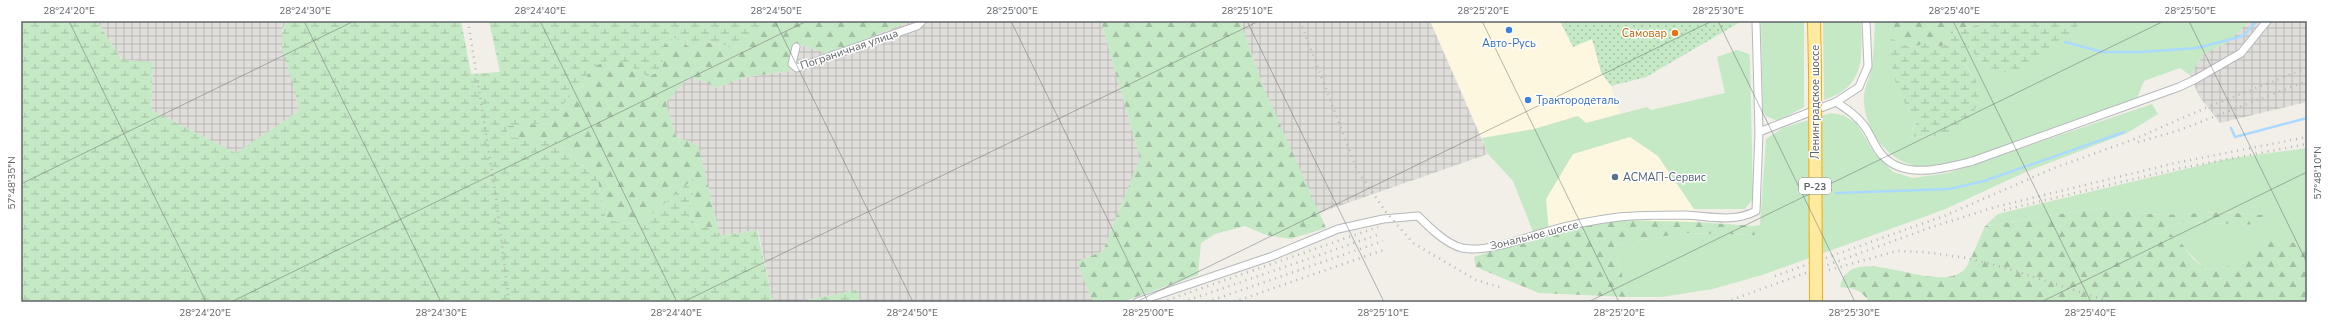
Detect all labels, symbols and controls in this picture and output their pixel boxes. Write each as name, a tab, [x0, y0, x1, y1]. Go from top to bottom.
text: 28°24'20"E	[43, 4, 95, 18]
text: 28°24'30"E	[279, 4, 331, 18]
text: 28°24'40"E	[514, 4, 566, 18]
text: 28°24'50"E	[750, 4, 802, 18]
text: 28°25'00"E	[986, 4, 1038, 18]
text: 28°25'10"E	[1221, 4, 1273, 18]
text: 28°25'20"E	[1457, 4, 1509, 18]
text: 28°25'30"E	[1692, 4, 1744, 18]
text: 28°25'40"E	[1928, 4, 1980, 18]
text: 28°25'50"E	[2164, 4, 2216, 18]
marker: Авто-Русь	[1504, 25, 1514, 35]
street label: Пограничная улица	[798, 26, 900, 73]
place label: Самовар	[1622, 26, 1667, 41]
marker: Самовар	[1670, 28, 1680, 38]
place label: Авто-Русь	[1482, 36, 1536, 51]
street label: Ленинградское шоссе	[1808, 45, 1823, 159]
place label: Трактородеталь	[1536, 93, 1619, 108]
marker: Трактородеталь	[1523, 95, 1533, 105]
text: 57°48'10"N	[2311, 146, 2325, 200]
text: 57°48'35"N	[5, 156, 19, 210]
place label: АСМАП-Сервис	[1623, 170, 1706, 185]
marker: АСМАП-Сервис	[1610, 172, 1620, 182]
road number: Р-23	[1799, 178, 1831, 194]
street label: Зональное шоссе	[1488, 217, 1580, 254]
text: 28°24'20"E	[179, 306, 231, 320]
text: 28°24'30"E	[415, 306, 467, 320]
text: 28°24'40"E	[650, 306, 702, 320]
text: 28°24'50"E	[886, 306, 938, 320]
text: 28°25'00"E	[1122, 306, 1174, 320]
text: 28°25'10"E	[1357, 306, 1409, 320]
text: 28°25'20"E	[1593, 306, 1645, 320]
text: 28°25'30"E	[1828, 306, 1880, 320]
text: 28°25'40"E	[2064, 306, 2116, 320]

